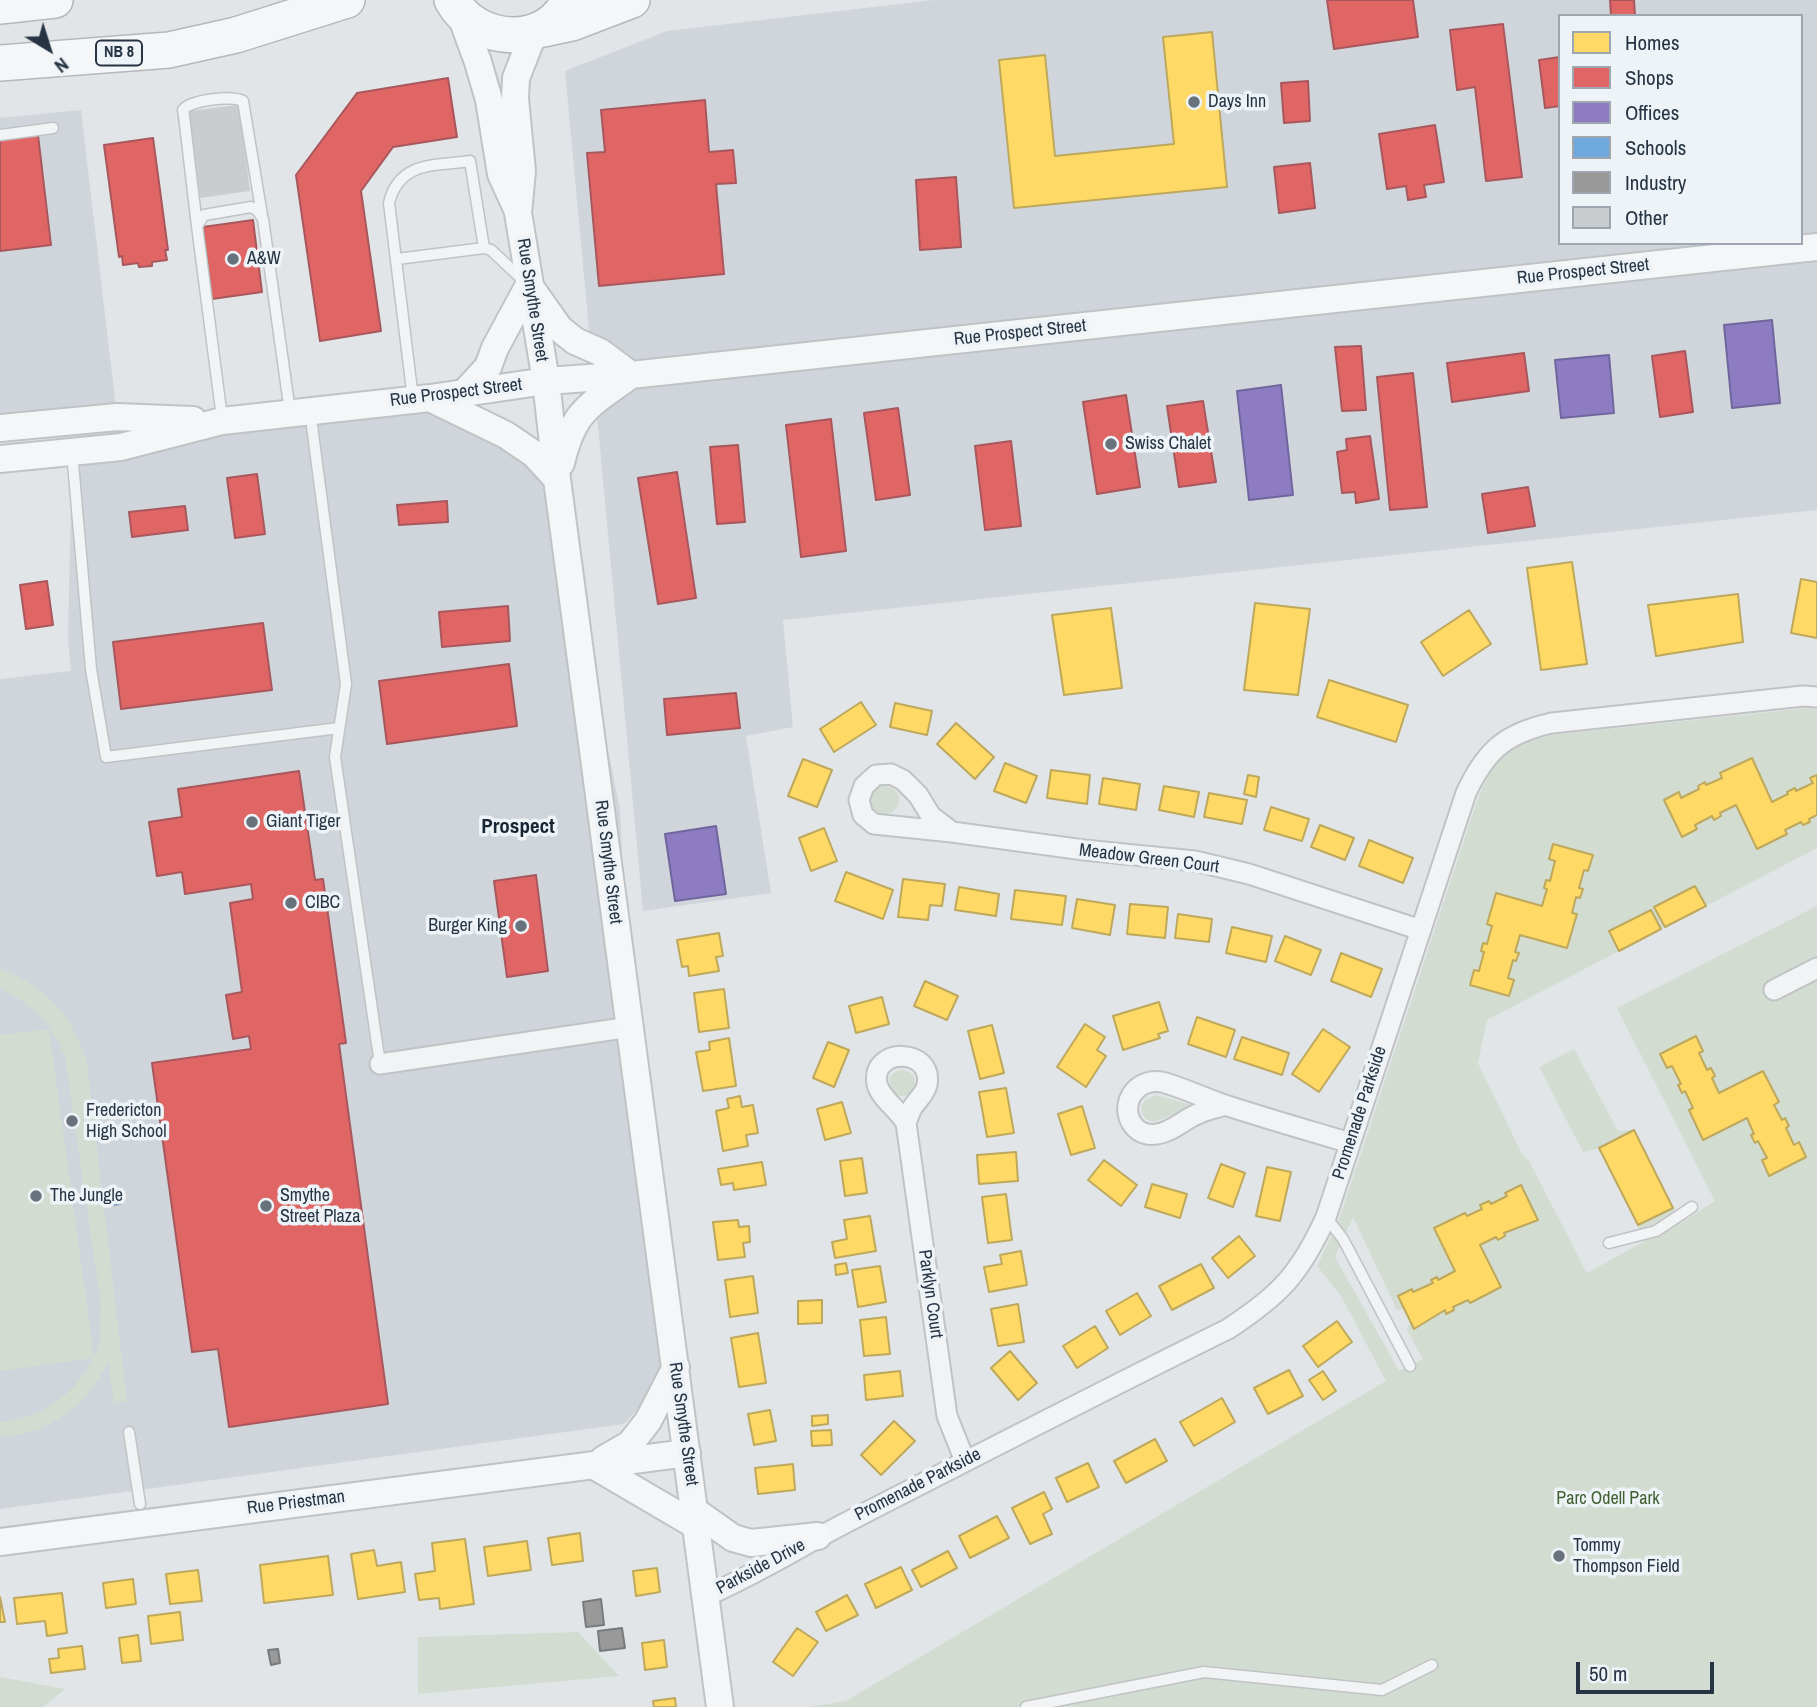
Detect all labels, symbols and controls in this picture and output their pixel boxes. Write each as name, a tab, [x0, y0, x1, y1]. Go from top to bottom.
north arrow	[14, 14, 84, 84]
legend	[1558, 14, 1803, 245]
text: Homes	[1625, 28, 1680, 57]
road number: NB 8	[96, 40, 142, 66]
text: N	[49, 52, 74, 79]
text: Shops	[1625, 63, 1674, 92]
place label: Days Inn	[1208, 91, 1266, 113]
marker: Days Inn	[1186, 94, 1202, 110]
text: Offices	[1625, 98, 1679, 127]
text: Schools	[1625, 133, 1686, 162]
text: Industry	[1625, 168, 1686, 197]
text: Other	[1625, 203, 1668, 232]
street label: Rue Smythe Street	[512, 237, 552, 363]
place label: A&W	[247, 248, 281, 270]
marker: A&W	[225, 251, 241, 267]
street label: Rue Prospect Street	[1516, 254, 1650, 290]
street label: Rue Prospect Street	[953, 315, 1087, 351]
street label: Rue Prospect Street	[389, 374, 523, 412]
place label: Swiss Chalet	[1125, 433, 1211, 455]
marker: Swiss Chalet	[1103, 436, 1119, 452]
street label: Rue Smythe Street	[590, 799, 626, 925]
place label: Giant Tiger	[266, 811, 340, 833]
marker: Giant Tiger	[244, 814, 260, 830]
district label: Prospect	[481, 814, 555, 840]
street label: Meadow Green Court	[1078, 840, 1220, 878]
place label: CIBC	[305, 892, 340, 914]
marker: CIBC	[283, 895, 299, 911]
place label: Burger King	[428, 915, 507, 937]
marker: Burger King	[513, 918, 529, 934]
street label: Promenade Parkside	[1328, 1044, 1392, 1182]
place label: Fredericton High School	[86, 1100, 166, 1142]
marker: Fredericton High School	[64, 1113, 80, 1129]
place label: The Jungle	[50, 1185, 123, 1207]
place label: Smythe Street Plaza	[280, 1185, 360, 1228]
marker: The Jungle	[28, 1188, 44, 1204]
marker: Smythe Street Plaza	[258, 1198, 274, 1214]
street label: Parklyn Court	[913, 1248, 947, 1340]
street label: Rue Smythe Street	[664, 1361, 702, 1487]
street label: Promenade Parkside	[851, 1444, 985, 1526]
street label: Rue Priestman	[246, 1486, 346, 1520]
park label: Parc Odell Park	[1556, 1488, 1660, 1510]
street label: Parkside Drive	[713, 1535, 809, 1599]
place label: Tommy Thompson Field	[1573, 1535, 1680, 1578]
marker: Tommy Thompson Field	[1551, 1548, 1567, 1564]
scale bar	[1579, 1648, 1717, 1692]
text: 50 m	[1589, 1659, 1627, 1688]

